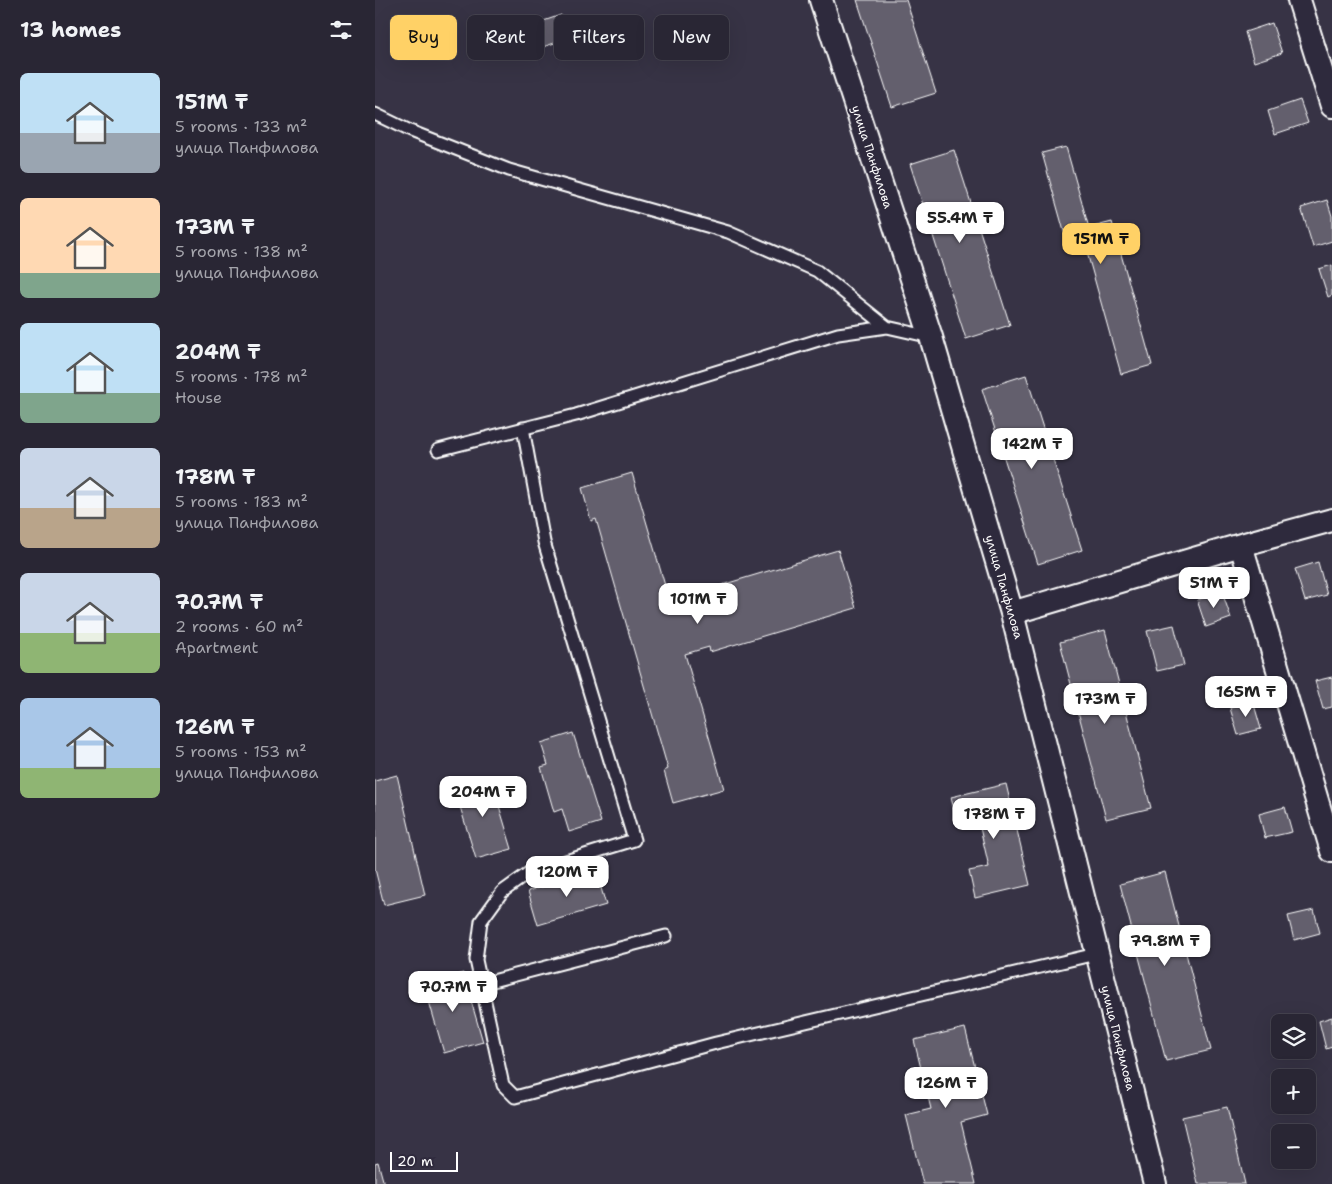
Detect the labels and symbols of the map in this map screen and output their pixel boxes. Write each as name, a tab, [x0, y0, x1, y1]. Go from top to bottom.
street label: улица Панфилова	[848, 103, 896, 211]
pin: 55.4M ₸	[914, 202, 1006, 244]
pin: 151M ₸	[1060, 222, 1142, 265]
pin: 142M ₸	[991, 428, 1073, 470]
street label: улица Панфилова	[981, 533, 1027, 641]
pin: 51M ₸	[1179, 566, 1249, 609]
pin: 101M ₸	[657, 582, 739, 625]
pin: 165M ₸	[1205, 676, 1287, 718]
pin: 173M ₸	[1064, 682, 1146, 725]
pin: 204M ₸	[442, 776, 524, 818]
pin: 178M ₸	[953, 798, 1035, 840]
pin: 120M ₸	[526, 856, 608, 898]
pin: 79.8M ₸	[1119, 924, 1211, 967]
pin: 70.7M ₸	[407, 970, 499, 1013]
street label: улица Панфилова	[1097, 984, 1139, 1093]
pin: 126M ₸	[905, 1066, 987, 1109]
scale bar	[390, 1149, 457, 1172]

